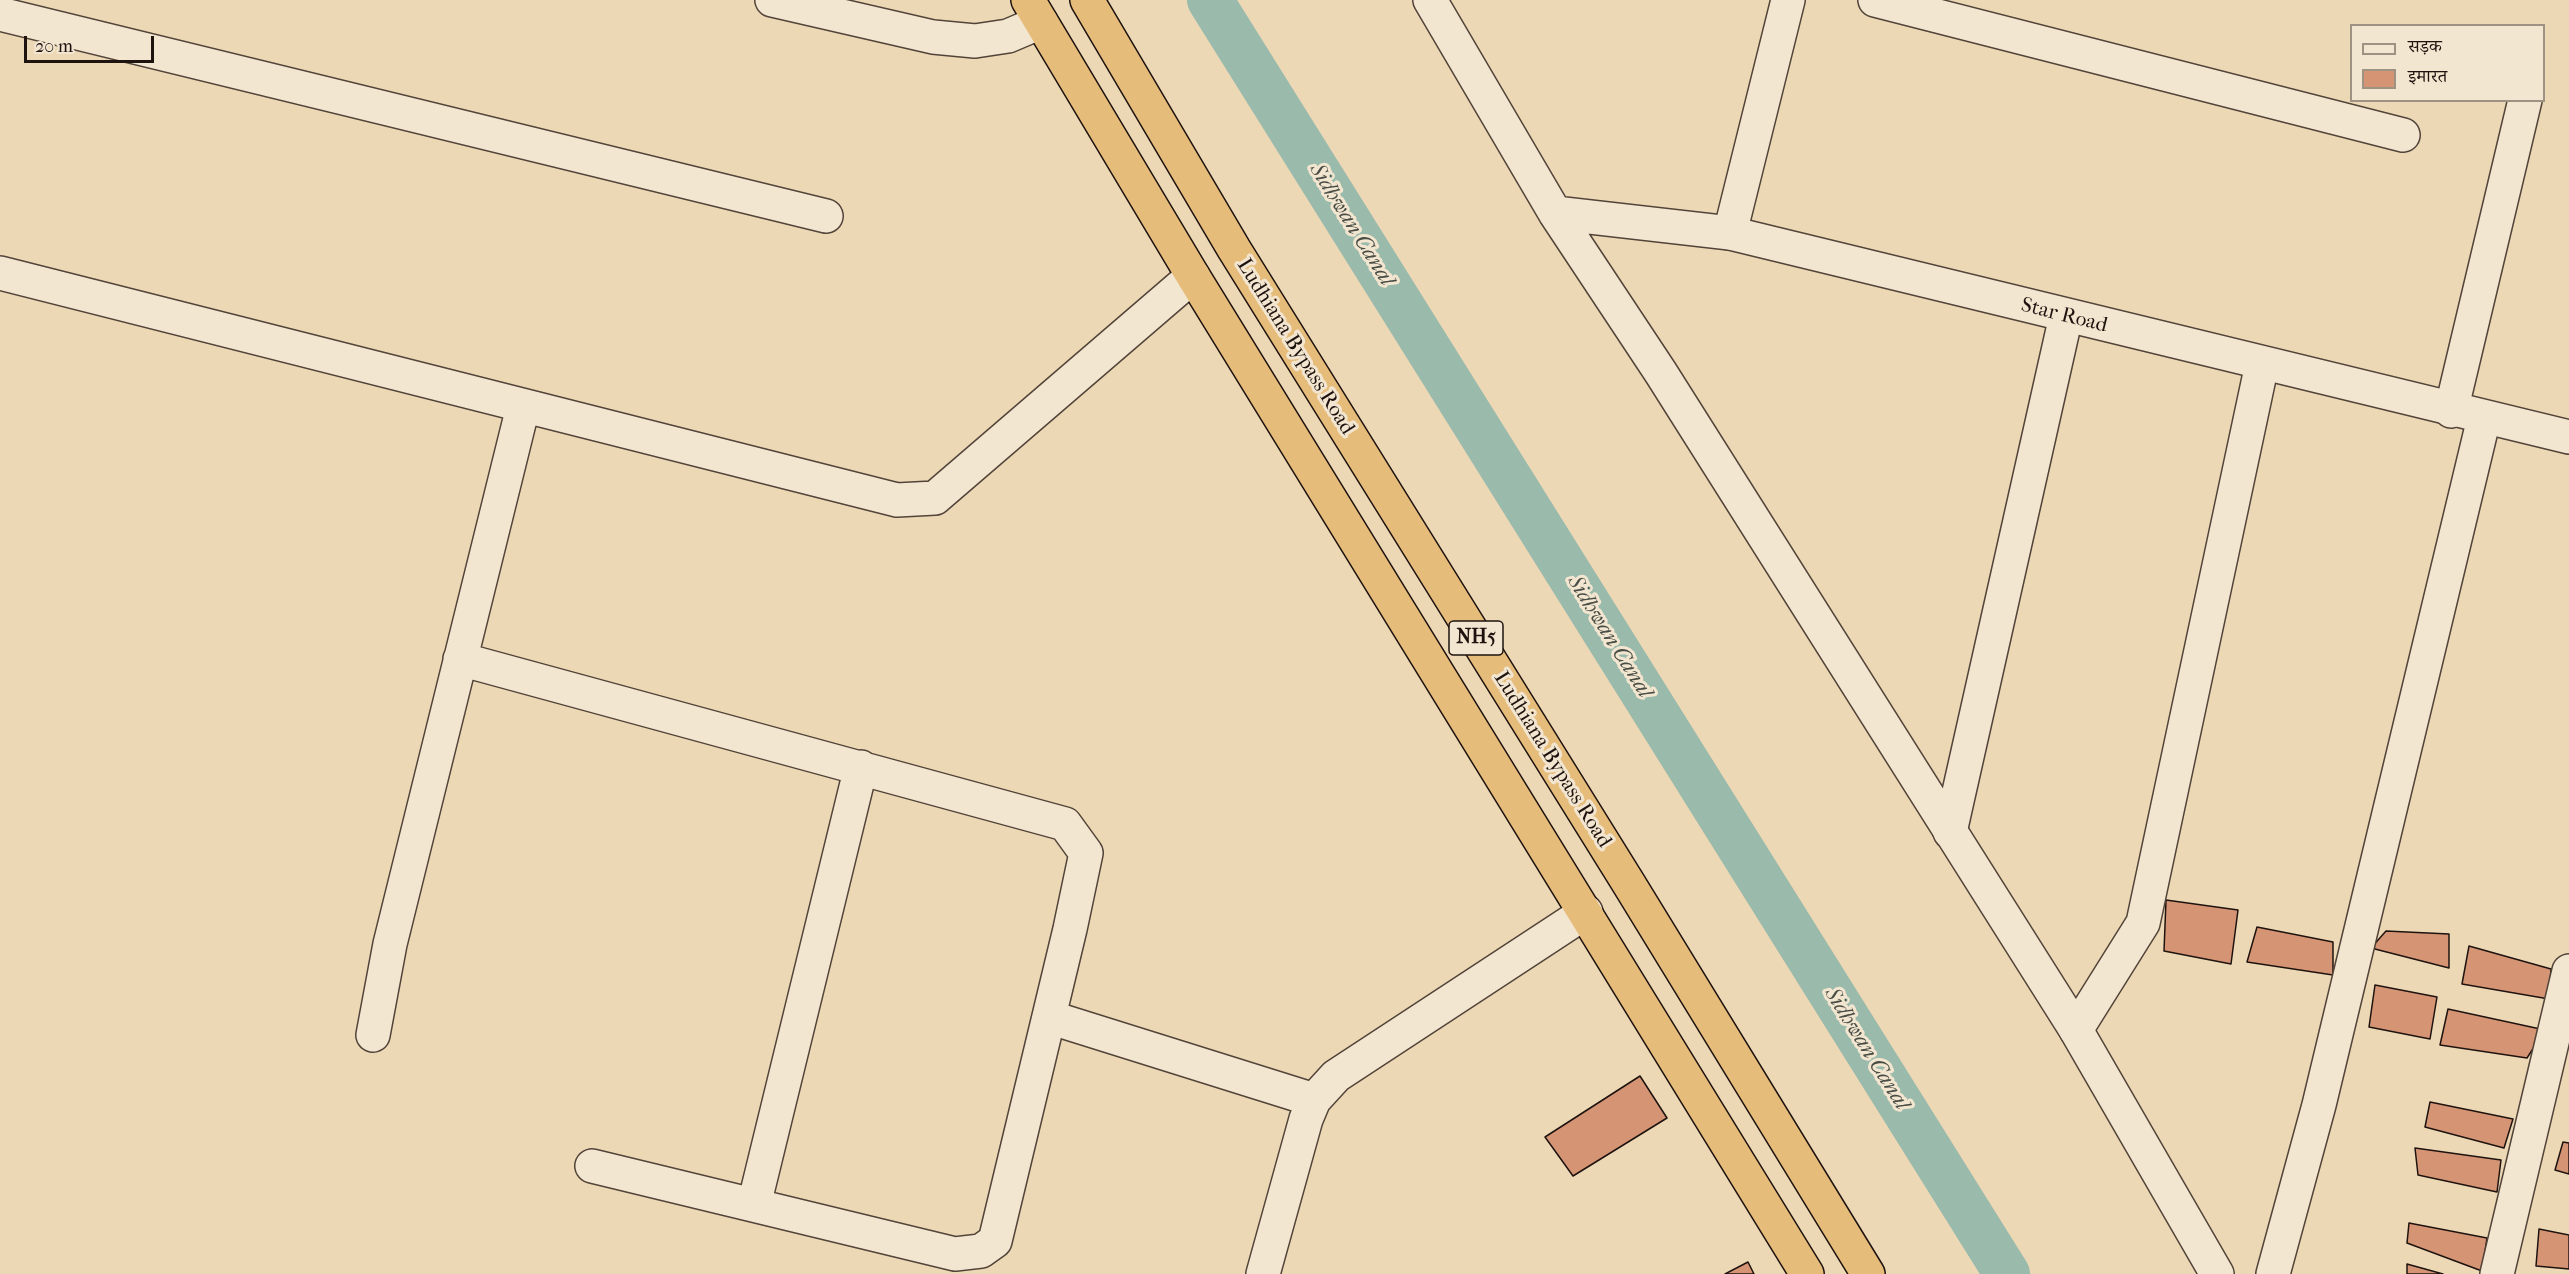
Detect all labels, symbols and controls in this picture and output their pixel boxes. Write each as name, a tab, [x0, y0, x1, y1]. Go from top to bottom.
scale bar	[27, 24, 158, 62]
legend	[2350, 24, 2545, 102]
text: 20 m	[35, 36, 73, 57]
text: सड़क	[2408, 36, 2442, 57]
text: इमारत	[2408, 66, 2447, 87]
water label: Sidhwan Canal	[1303, 159, 1399, 291]
street label: Ludhiana Bypass Road	[1231, 254, 1359, 440]
street label: Star Road	[2018, 293, 2110, 339]
water label: Sidhwan Canal	[1561, 571, 1657, 703]
road number: NH5	[1449, 621, 1503, 655]
street label: Ludhiana Bypass Road	[1488, 667, 1616, 853]
water label: Sidhwan Canal	[1818, 983, 1914, 1115]

